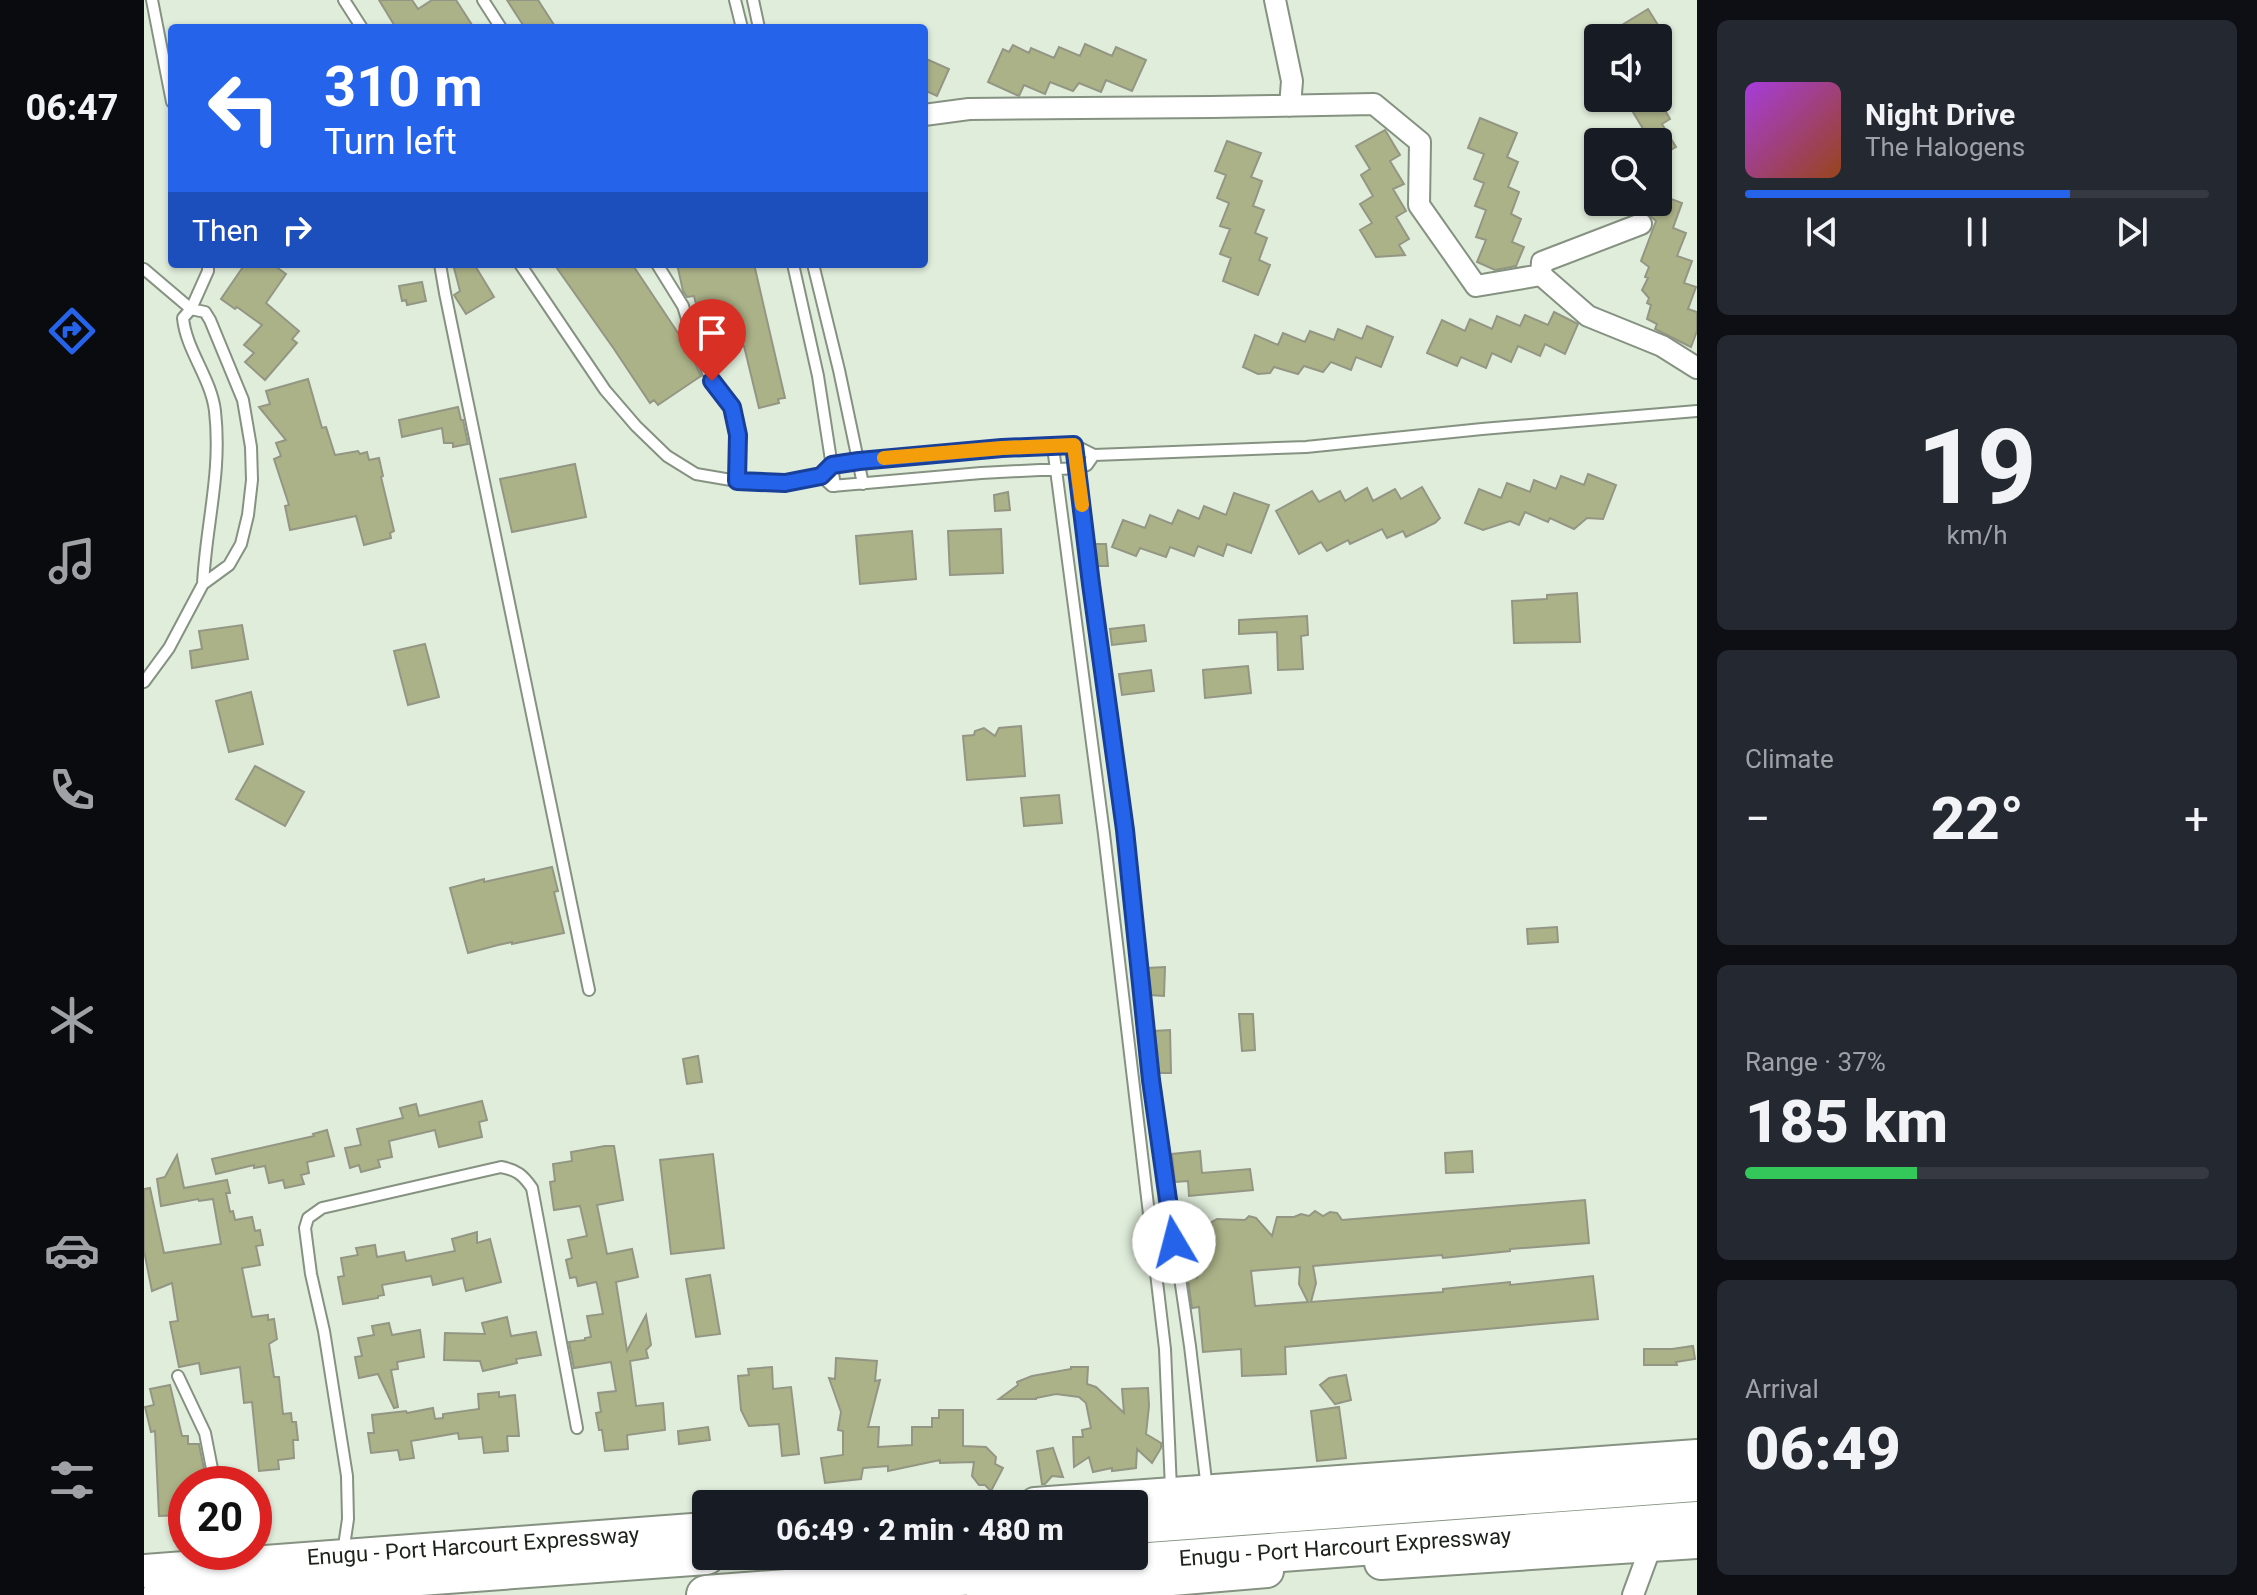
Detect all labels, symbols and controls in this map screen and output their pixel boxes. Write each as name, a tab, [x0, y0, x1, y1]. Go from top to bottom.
map controls	[1584, 24, 1672, 216]
button: sound	[1584, 24, 1672, 112]
text: 310 m	[324, 54, 483, 120]
icon: left	[192, 56, 296, 160]
text: 06:47	[26, 87, 118, 129]
text: Night Drive	[1865, 97, 2015, 132]
text: Turn left	[324, 121, 457, 163]
button: search	[1584, 128, 1672, 216]
text: The Halogens	[1865, 132, 2025, 162]
icon: right	[275, 208, 319, 252]
icon: previous	[1800, 210, 1844, 254]
icon: pause	[1955, 210, 1999, 254]
icon: next	[2110, 210, 2154, 254]
text: Then	[192, 213, 259, 248]
pin	[678, 299, 746, 381]
icon: directions	[44, 303, 100, 359]
icon: arrive	[690, 311, 734, 355]
text: 19	[1917, 407, 2037, 528]
text: km/h	[1946, 520, 2008, 550]
icon: music	[44, 533, 100, 589]
text: Climate	[1745, 744, 1834, 774]
icon: phone	[44, 762, 100, 818]
text: 22°	[1931, 783, 2024, 854]
text: −	[1745, 793, 1770, 845]
text: +	[2184, 793, 2209, 845]
icon: climate	[44, 992, 100, 1048]
text: Range · 37%	[1745, 1047, 1886, 1077]
text: 185 km	[1745, 1086, 1948, 1157]
position arrow	[1132, 1200, 1216, 1284]
icon: car	[44, 1222, 100, 1278]
text: Arrival	[1745, 1374, 1819, 1404]
text: 06:49	[1745, 1413, 1901, 1484]
icon: filters	[44, 1452, 100, 1508]
speed limit sign: 20	[168, 1466, 272, 1570]
text: 06:49 · 2 min · 480 m	[776, 1512, 1064, 1547]
street label: Enugu - Port Harcourt Expressway	[306, 1522, 641, 1570]
street label: Enugu - Port Harcourt Expressway	[1178, 1523, 1513, 1571]

